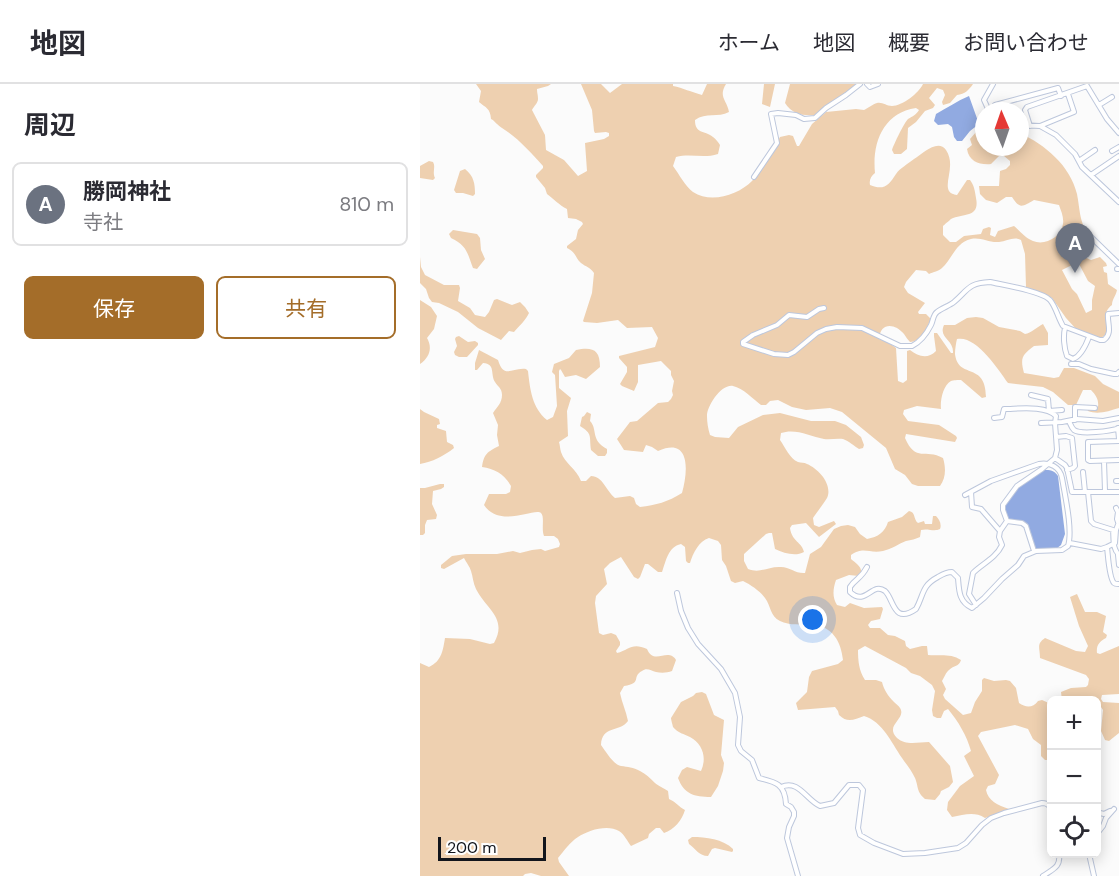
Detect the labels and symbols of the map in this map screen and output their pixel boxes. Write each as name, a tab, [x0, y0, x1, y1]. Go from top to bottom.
north arrow	[975, 102, 1029, 156]
pin: A	[1056, 224, 1094, 273]
your location	[798, 605, 827, 634]
scale bar	[438, 834, 546, 862]

